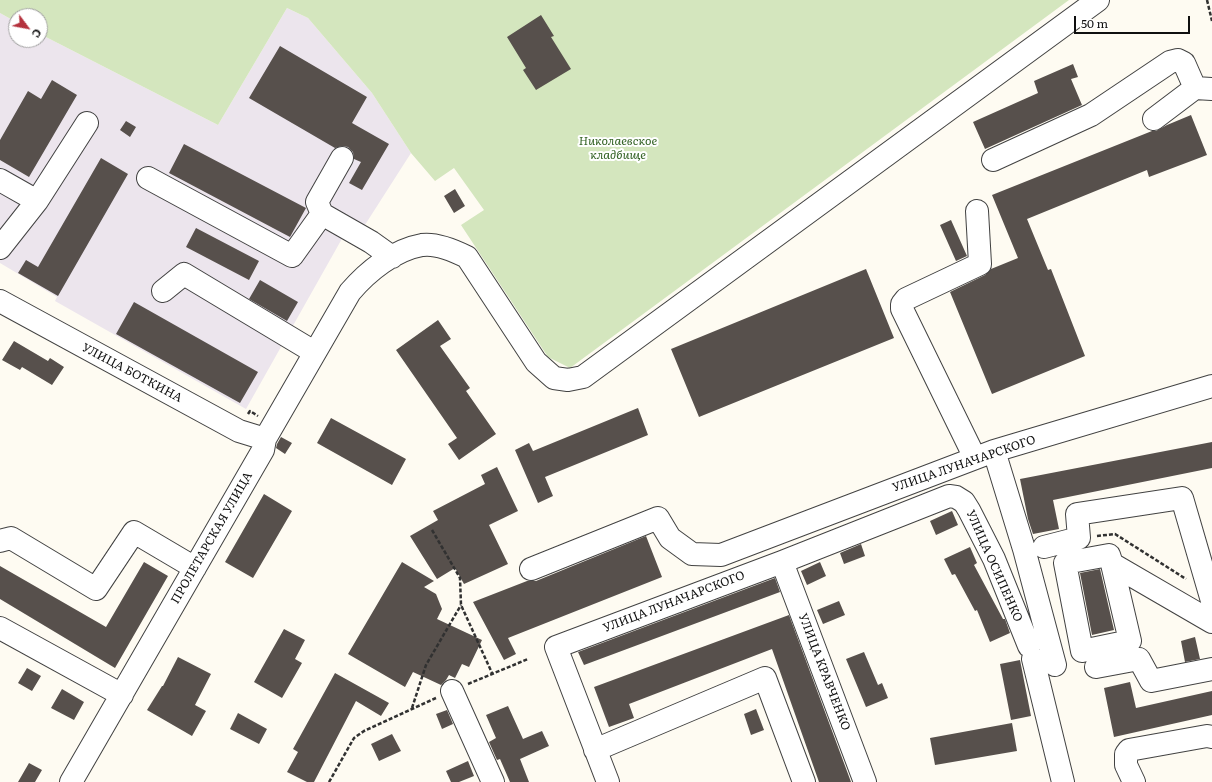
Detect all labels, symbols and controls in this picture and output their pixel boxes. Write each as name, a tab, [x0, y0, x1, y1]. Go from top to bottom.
north arrow	[8, 8, 48, 48]
scale bar	[1076, 8, 1192, 34]
text: 50 m	[1081, 14, 1108, 32]
text: С	[28, 26, 46, 41]
park label: Николаевское кладбище	[579, 134, 657, 162]
street label: УЛИЦА БОТКИНА	[79, 340, 185, 406]
street label: УЛИЦА ЛУНАЧАРСКОГО	[890, 433, 1038, 495]
street label: ПРОЛЕТАРСКАЯ УЛИЦА	[168, 469, 256, 607]
street label: УЛИЦА ОСИПЕНКО	[963, 508, 1025, 624]
street label: УЛИЦА ЛУНАЧАРСКОГО	[601, 568, 747, 636]
street label: УЛИЦА КРАВЧЕНКО	[795, 611, 853, 733]

